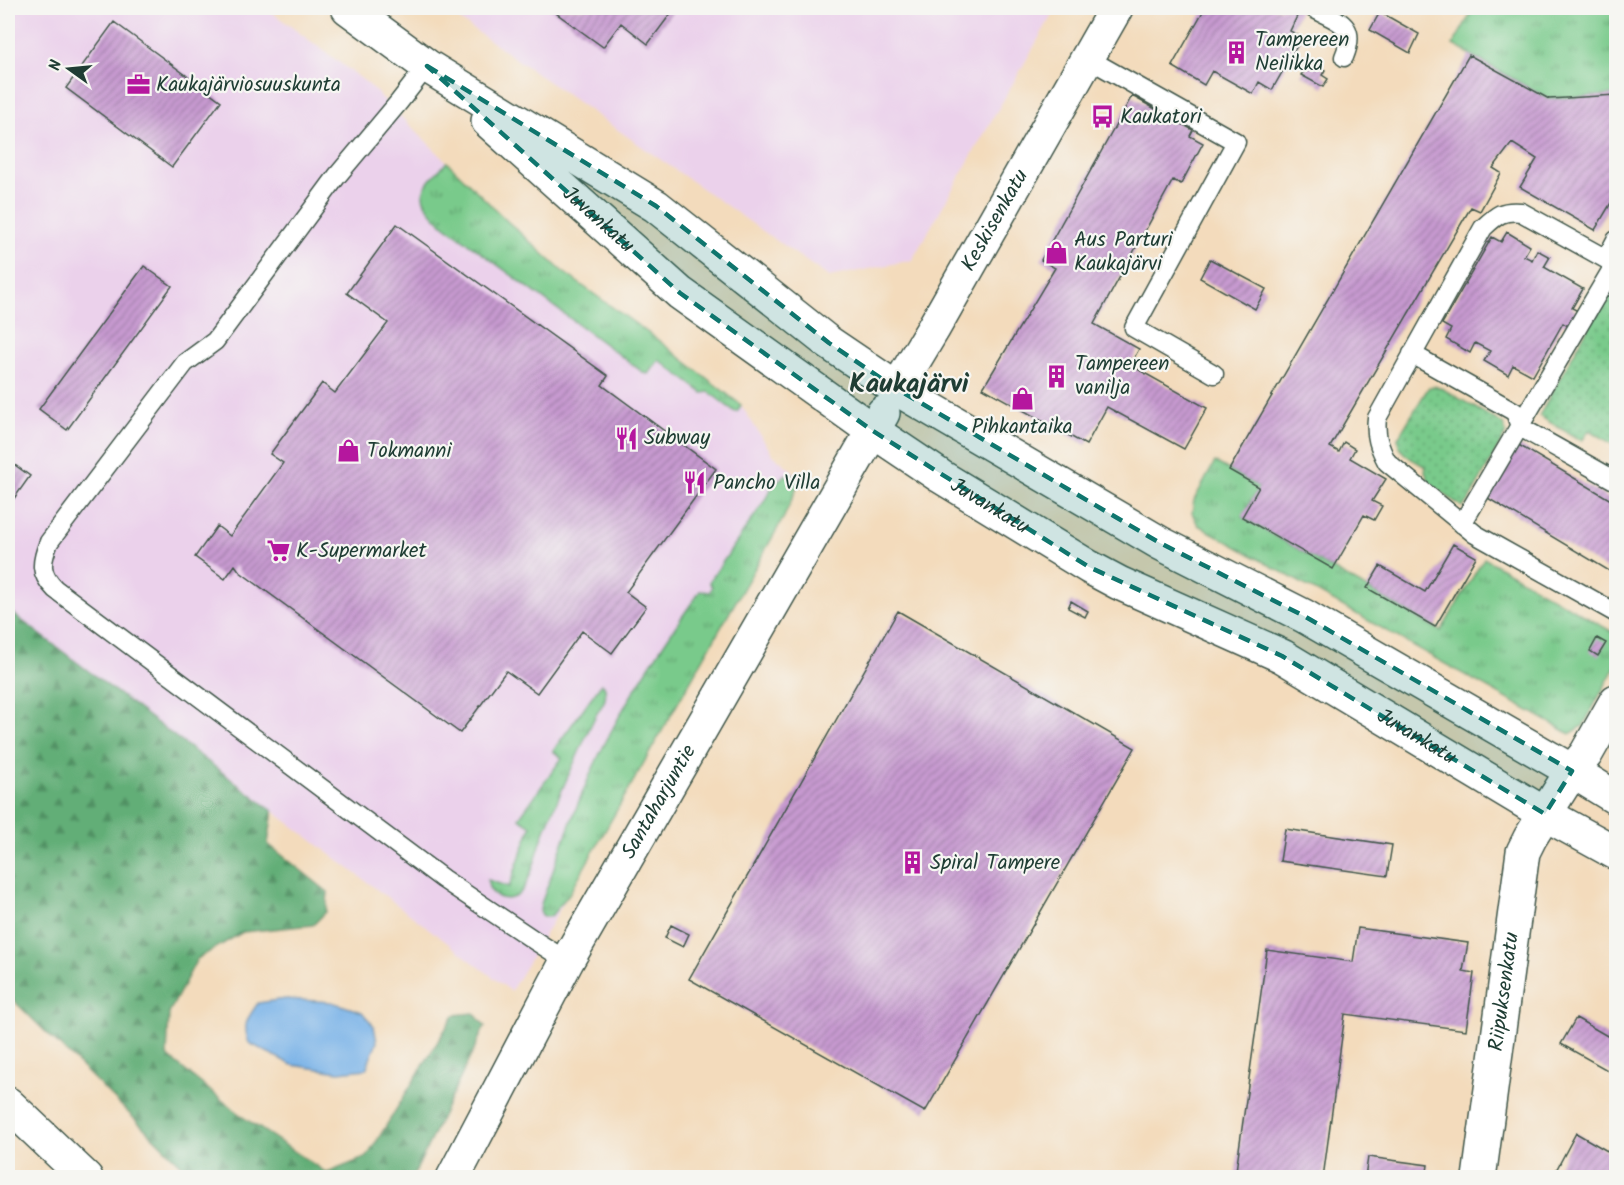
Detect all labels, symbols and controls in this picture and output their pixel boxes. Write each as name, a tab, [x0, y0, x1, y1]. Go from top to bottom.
place label: Tampereen Neilikka	[1255, 24, 1349, 81]
north arrow	[39, 39, 99, 99]
building icon: Tampereen Neilikka	[1224, 39, 1250, 65]
text: N	[43, 57, 69, 74]
place label: Kaukajärviosuuskunta	[156, 69, 341, 102]
office icon: Kaukajärviosuuskunta	[125, 72, 151, 98]
place label: Kaukatori	[1120, 101, 1203, 134]
bus stop icon: Kaukatori	[1089, 104, 1115, 130]
street label: Keskisenkatu	[953, 163, 1037, 278]
street label: Juvankatu	[555, 178, 642, 261]
place label: Aus Parturi Kaukajärvi	[1074, 224, 1174, 281]
shop icon: Aus Parturi Kaukajärvi	[1043, 239, 1069, 265]
place label: Tampereen vanilja	[1075, 348, 1169, 405]
district label: Kaukajärvi	[849, 363, 970, 406]
building icon: Tampereen vanilja	[1044, 363, 1070, 389]
shop icon: Pihkantaika	[1009, 386, 1035, 412]
place label: Pihkantaika	[971, 411, 1073, 444]
place label: Subway	[644, 422, 710, 455]
restaurant icon: Subway	[613, 425, 639, 451]
place label: Tokmanni	[367, 435, 453, 468]
shop icon: Tokmanni	[336, 438, 362, 464]
place label: Pancho Villa	[713, 467, 820, 500]
street label: Juvankatu	[944, 469, 1036, 543]
restaurant icon: Pancho Villa	[682, 470, 708, 496]
place label: K-Supermarket	[296, 535, 428, 568]
supermarket icon: K-Supermarket	[265, 538, 291, 564]
street label: Juvankatu	[1370, 700, 1463, 774]
street label: Santaharjuntie	[613, 738, 705, 865]
place label: Spiral Tampere	[930, 847, 1061, 880]
building icon: Spiral Tampere	[899, 850, 925, 876]
street label: Riipuksenkatu	[1480, 930, 1529, 1053]

